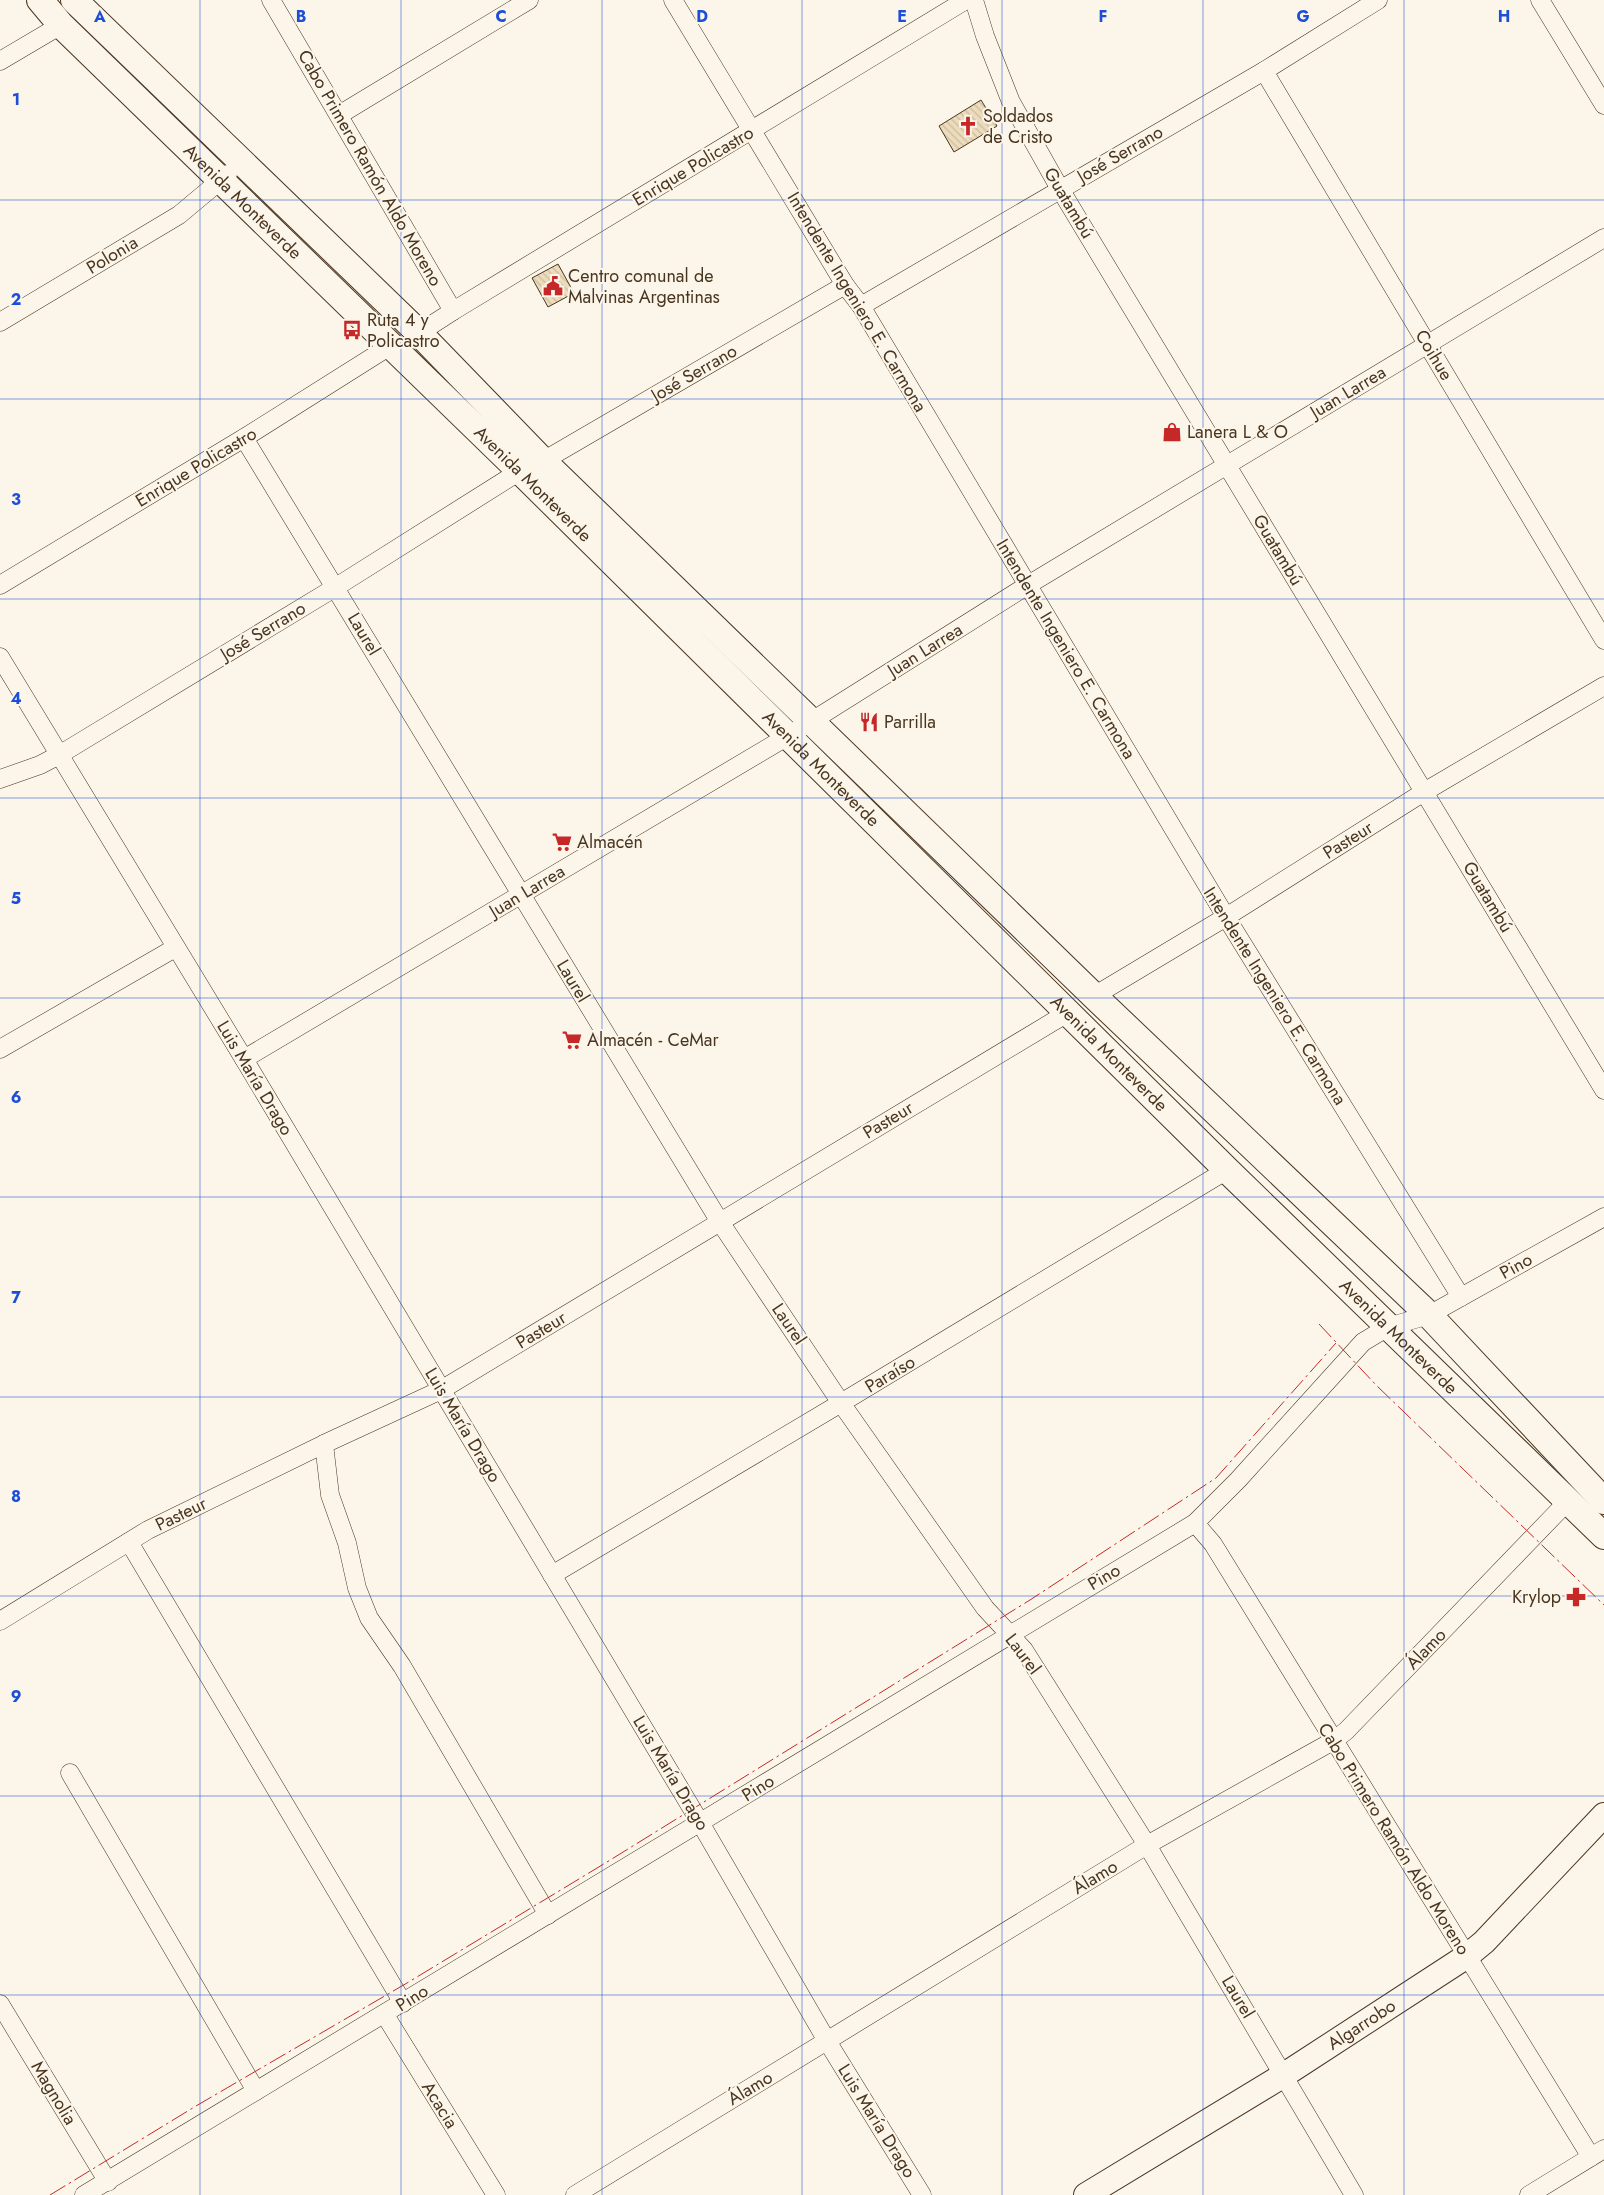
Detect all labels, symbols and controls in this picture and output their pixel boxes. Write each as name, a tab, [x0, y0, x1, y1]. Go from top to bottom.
text: A	[93, 5, 106, 28]
text: B	[296, 5, 306, 28]
text: C	[495, 5, 507, 28]
text: D	[696, 5, 708, 28]
text: E	[897, 5, 907, 28]
text: F	[1099, 5, 1107, 28]
text: G	[1296, 5, 1310, 28]
text: H	[1498, 5, 1510, 28]
street label: Cabo Primero Ramón Aldo Moreno	[291, 45, 449, 291]
text: 1	[12, 88, 20, 111]
place label: Soldados de Cristo	[983, 103, 1053, 150]
church icon: Soldados de Cristo	[957, 115, 979, 137]
street label: Enrique Policastro	[628, 119, 759, 212]
street label: José Serrano	[1070, 119, 1168, 190]
street label: Avenida Monteverde	[178, 138, 308, 265]
street label: Guatambú	[1038, 163, 1100, 243]
street label: Intendente Ingeniero E. Carmona	[781, 187, 933, 417]
street label: Polonia	[81, 229, 143, 281]
place label: Centro comunal de Malvinas Argentinas	[568, 263, 720, 310]
public building icon: Centro comunal de Malvinas Argentinas	[542, 275, 564, 297]
text: 2	[11, 288, 21, 311]
place label: Ruta 4 y Policastro	[367, 307, 440, 354]
bus stop icon: Ruta 4 y Policastro	[341, 319, 363, 341]
street label: Coihue	[1409, 325, 1459, 385]
street label: José Serrano	[644, 338, 742, 409]
street label: Juan Larrea	[1304, 359, 1391, 426]
place label: Lanera L & O	[1187, 419, 1288, 445]
street label: Enrique Policastro	[131, 420, 262, 513]
street label: Avenida Monteverde	[468, 420, 598, 548]
shop icon: Lanera L & O	[1161, 421, 1183, 443]
text: 3	[11, 488, 21, 511]
street label: Guatambú	[1247, 510, 1309, 590]
street label: Intendente Ingeniero E. Carmona	[990, 534, 1142, 764]
street label: José Serrano	[214, 595, 311, 668]
street label: Laurel	[341, 608, 387, 660]
street label: Juan Larrea	[881, 617, 968, 684]
text: 4	[10, 687, 22, 710]
street label: Avenida Monteverde	[756, 704, 886, 833]
place label: Parrilla	[884, 709, 936, 735]
restaurant icon: Parrilla	[858, 711, 880, 733]
street label: Pasteur	[1318, 814, 1379, 865]
place label: Almacén	[577, 829, 643, 855]
supermarket icon: Almacén	[551, 831, 573, 853]
street label: Guatambú	[1457, 857, 1519, 937]
street label: Juan Larrea	[483, 858, 570, 925]
street label: Intendente Ingeniero E. Carmona	[1197, 882, 1353, 1110]
text: 5	[11, 887, 21, 910]
street label: Laurel	[550, 955, 596, 1007]
street label: Avenida Monteverde	[1044, 989, 1174, 1118]
street label: Luis María Drago	[210, 1016, 300, 1140]
place label: Almacén - CeMar	[587, 1027, 719, 1053]
supermarket icon: Almacén - CeMar	[561, 1029, 583, 1051]
text: 6	[11, 1086, 21, 1109]
street label: Pasteur	[858, 1094, 919, 1145]
street label: Pino	[1495, 1246, 1537, 1286]
street label: Avenida Monteverde	[1333, 1273, 1464, 1400]
text: 7	[11, 1286, 21, 1309]
street label: Laurel	[765, 1298, 813, 1350]
street label: Pasteur	[511, 1304, 572, 1355]
street label: Paraíso	[860, 1349, 920, 1399]
street label: Luis María Drago	[418, 1363, 508, 1487]
text: 8	[11, 1485, 21, 1508]
street label: Pasteur	[151, 1490, 212, 1538]
street label: Pino	[1083, 1557, 1125, 1597]
place label: Krylop	[1512, 1584, 1561, 1610]
pharmacy icon: Krylop	[1565, 1586, 1587, 1608]
street label: Álamo	[1400, 1622, 1452, 1675]
street label: Laurel	[999, 1628, 1047, 1680]
text: 9	[11, 1685, 21, 1708]
street label: Luis María Drago	[626, 1711, 716, 1835]
street label: Cabo Primero Ramón Aldo Moreno	[1312, 1718, 1476, 1960]
street label: Pino	[737, 1768, 779, 1808]
street label: Álamo	[1067, 1853, 1123, 1901]
street label: Laurel	[1215, 1971, 1261, 2023]
street label: Pino	[391, 1978, 433, 2018]
street label: Algarrobo	[1322, 1993, 1401, 2056]
street label: Magnolia	[25, 2056, 83, 2130]
street label: Luis María Drago	[832, 2059, 923, 2183]
street label: Álamo	[722, 2064, 778, 2112]
street label: Acacia	[415, 2076, 465, 2134]

